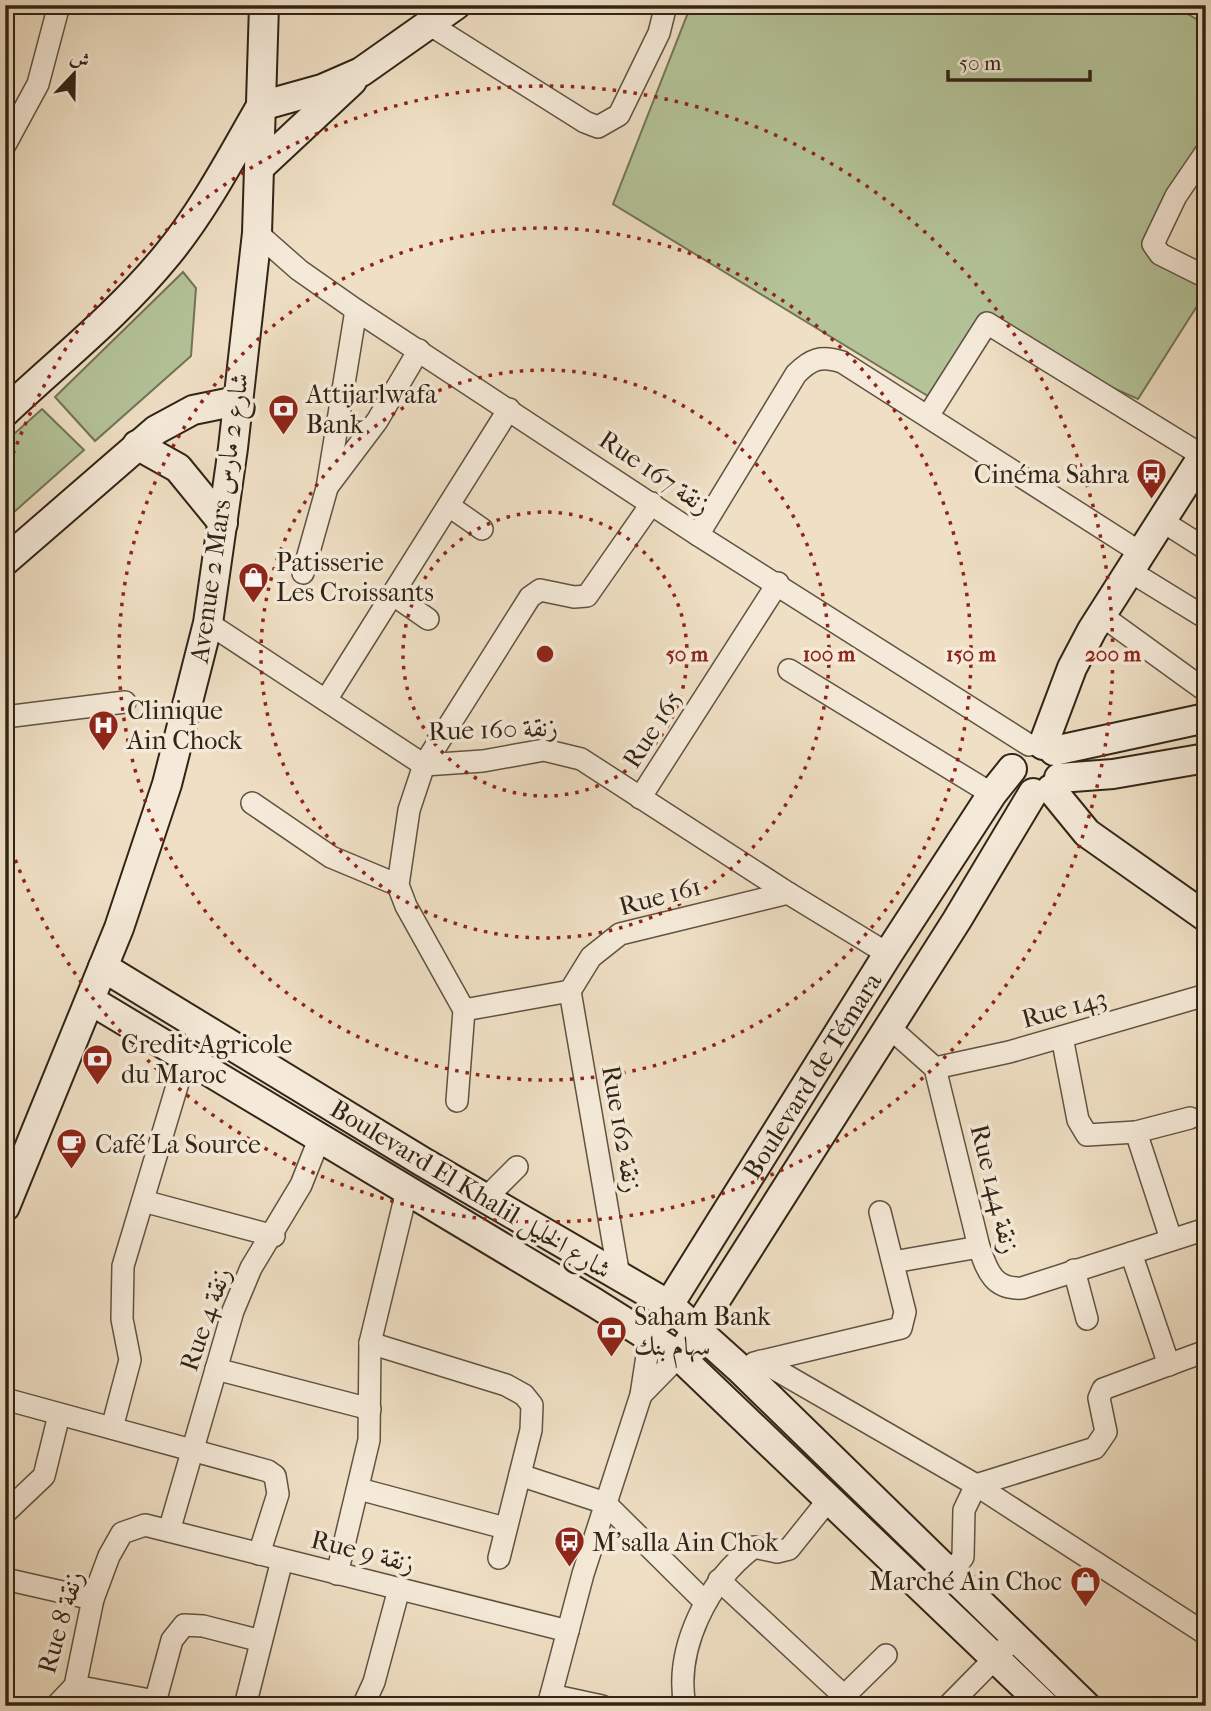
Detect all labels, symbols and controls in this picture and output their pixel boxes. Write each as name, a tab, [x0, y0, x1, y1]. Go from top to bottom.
north arrow	[38, 38, 108, 108]
scale bar	[948, 38, 1090, 82]
text: ش	[67, 45, 93, 73]
text: 50 m	[959, 51, 1002, 75]
street label: Avenue 2 Mars شارع 2 مارس	[184, 371, 261, 667]
place label: Attijarlwafa Bank	[305, 379, 438, 440]
bank icon: Attijarlwafa Bank	[266, 392, 300, 436]
street label: Rue 167 زنقة	[593, 424, 716, 521]
bus stop icon: Cinéma Sahra	[1135, 457, 1169, 501]
place label: Cinéma Sahra	[974, 459, 1130, 490]
place label: Patisserie Les Croissants	[276, 547, 434, 608]
shop icon: Patisserie Les Croissants	[236, 560, 270, 604]
centre of rings	[533, 642, 557, 666]
text: 50 m	[666, 642, 709, 666]
text: 100 m	[803, 642, 856, 666]
text: 150 m	[946, 642, 997, 666]
text: 200 m	[1085, 642, 1142, 666]
street label: Rue 165	[616, 685, 689, 774]
place label: Clinique Ain Chock	[126, 695, 243, 756]
hospital icon: Clinique Ain Chock	[87, 708, 121, 752]
street label: Rue 160 زنقة	[428, 712, 558, 747]
street label: Rue 161	[616, 871, 705, 922]
street label: Boulevard de Témara	[737, 966, 889, 1185]
street label: Rue 143	[1018, 982, 1110, 1035]
place label: Credit Agricole du Maroc	[121, 1029, 293, 1090]
bank icon: Credit Agricole du Maroc	[81, 1042, 115, 1086]
street label: Rue 162 زنقة	[595, 1063, 648, 1195]
street label: Boulevard El Khalil شارع الخليل	[322, 1093, 617, 1291]
street label: Rue 144 زنقة	[963, 1121, 1026, 1257]
cafe icon: Café La Source	[55, 1127, 89, 1171]
place label: Café La Source	[95, 1129, 261, 1160]
street label: Rue 4 زنقة	[173, 1263, 238, 1375]
place label: Saham Bank سهام بنك	[634, 1301, 771, 1369]
bank icon: Saham Bank سهام بنك	[594, 1314, 628, 1358]
street label: Rue 9 زنقة	[308, 1524, 418, 1579]
bus stop icon: M'salla Ain Chok	[552, 1525, 586, 1569]
place label: M'salla Ain Chok	[592, 1527, 779, 1558]
shop icon: Marché Ain Choc	[1068, 1564, 1102, 1608]
place label: Marché Ain Choc	[869, 1566, 1062, 1597]
street label: Rue 8 زنقة	[31, 1567, 90, 1677]

